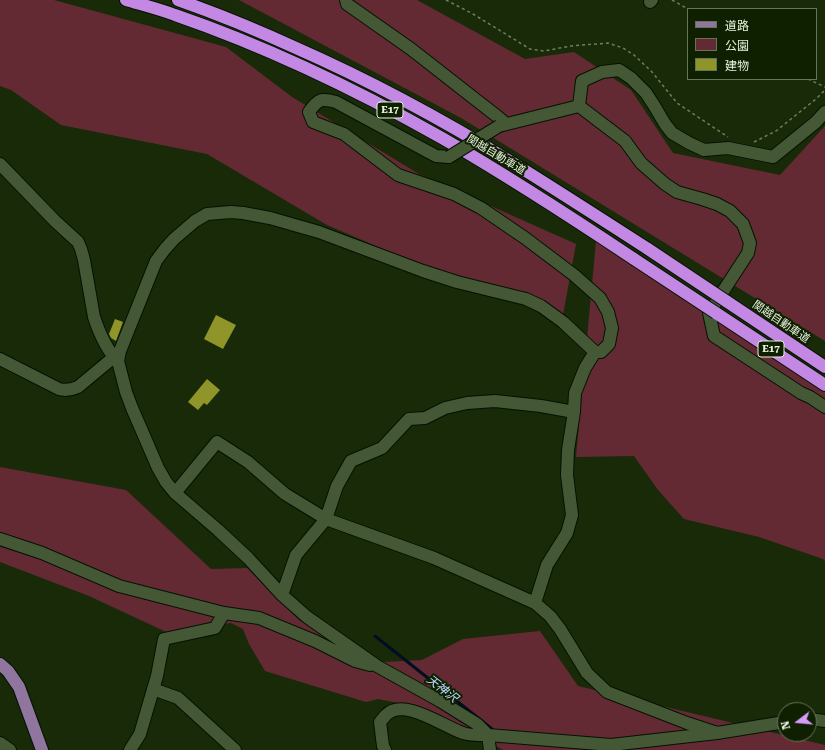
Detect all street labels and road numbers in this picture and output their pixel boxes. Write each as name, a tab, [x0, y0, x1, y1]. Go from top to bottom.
road number: E17	[377, 102, 403, 118]
street label: 関越自動車道	[464, 132, 528, 178]
street label: 関越自動車道	[750, 298, 812, 346]
road number: E17	[758, 341, 784, 357]

